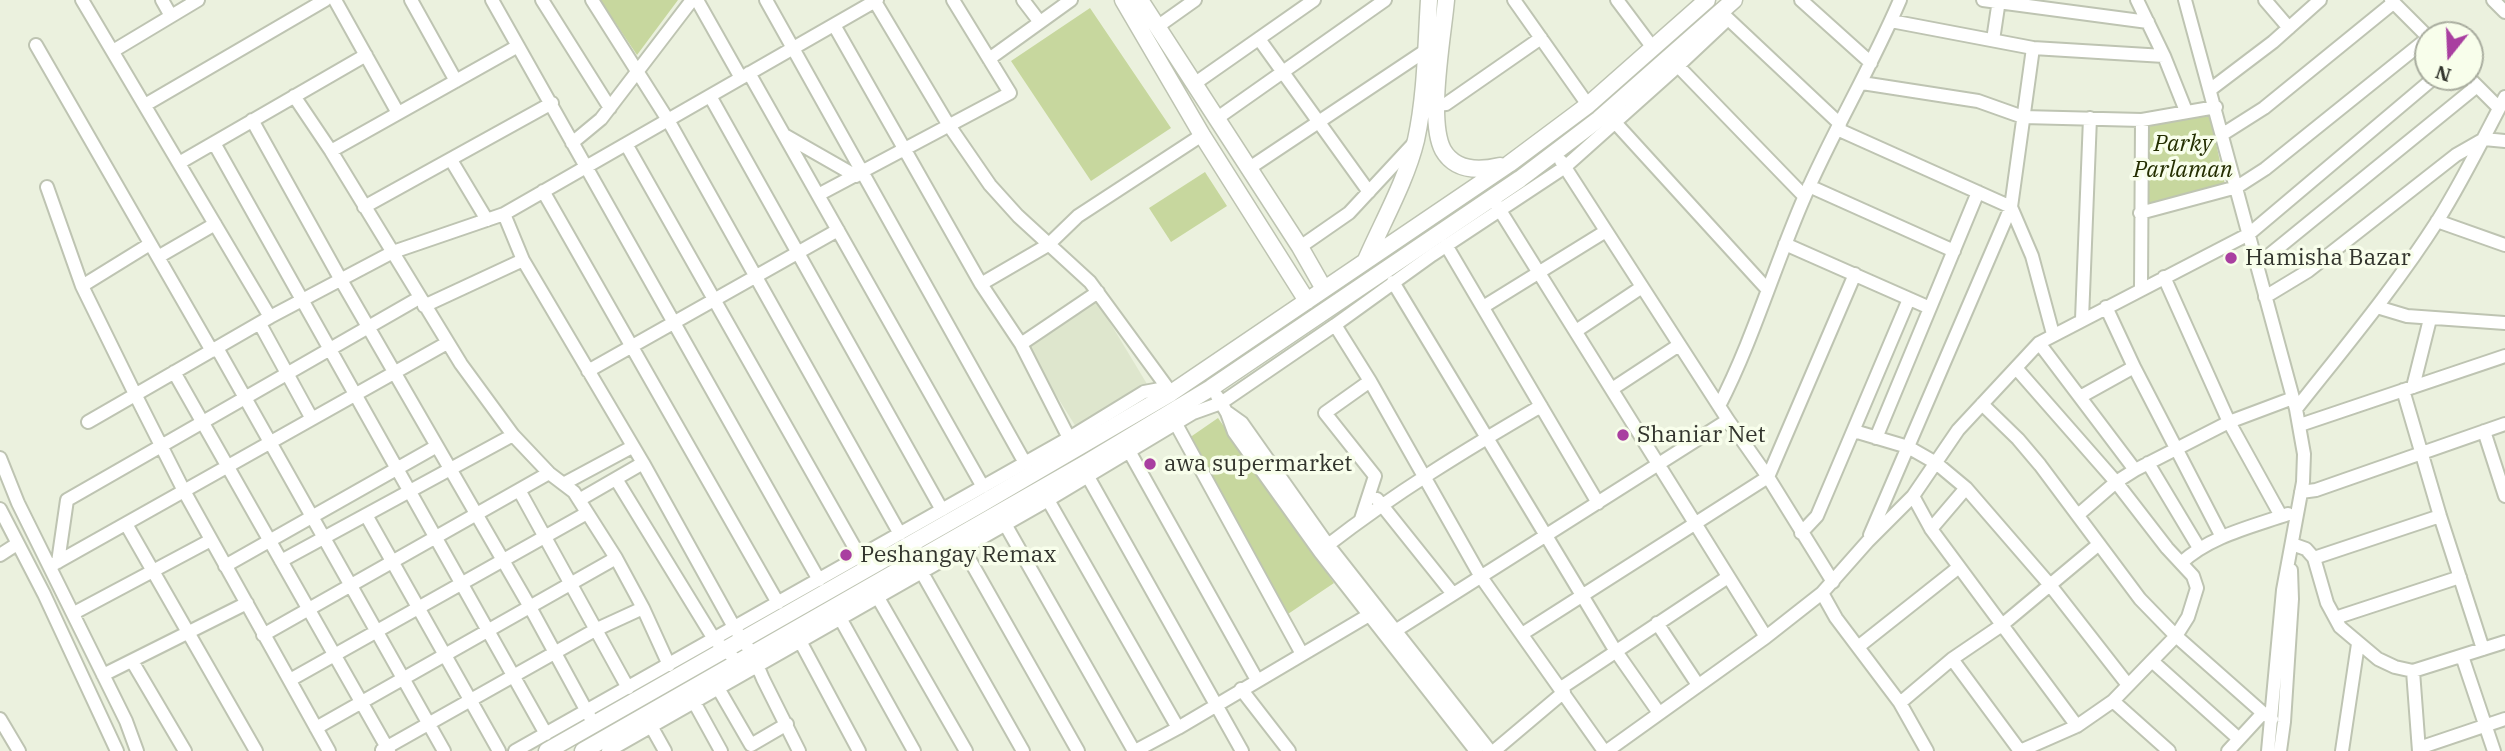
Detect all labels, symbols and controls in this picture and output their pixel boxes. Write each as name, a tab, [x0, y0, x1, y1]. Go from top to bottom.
north arrow	[2414, 21, 2484, 91]
text: N	[2432, 60, 2454, 88]
park label: Parky Parlaman	[2133, 130, 2233, 184]
place label: Hamisha Bazar	[2245, 244, 2411, 272]
marker: Hamisha Bazar	[2223, 250, 2239, 266]
place label: Shaniar Net	[1637, 421, 1766, 449]
marker: Shaniar Net	[1615, 427, 1631, 443]
place label: awa supermarket	[1164, 450, 1352, 478]
marker: awa supermarket	[1142, 456, 1158, 472]
place label: Peshangay Remax	[860, 541, 1056, 569]
marker: Peshangay Remax	[838, 547, 854, 563]

